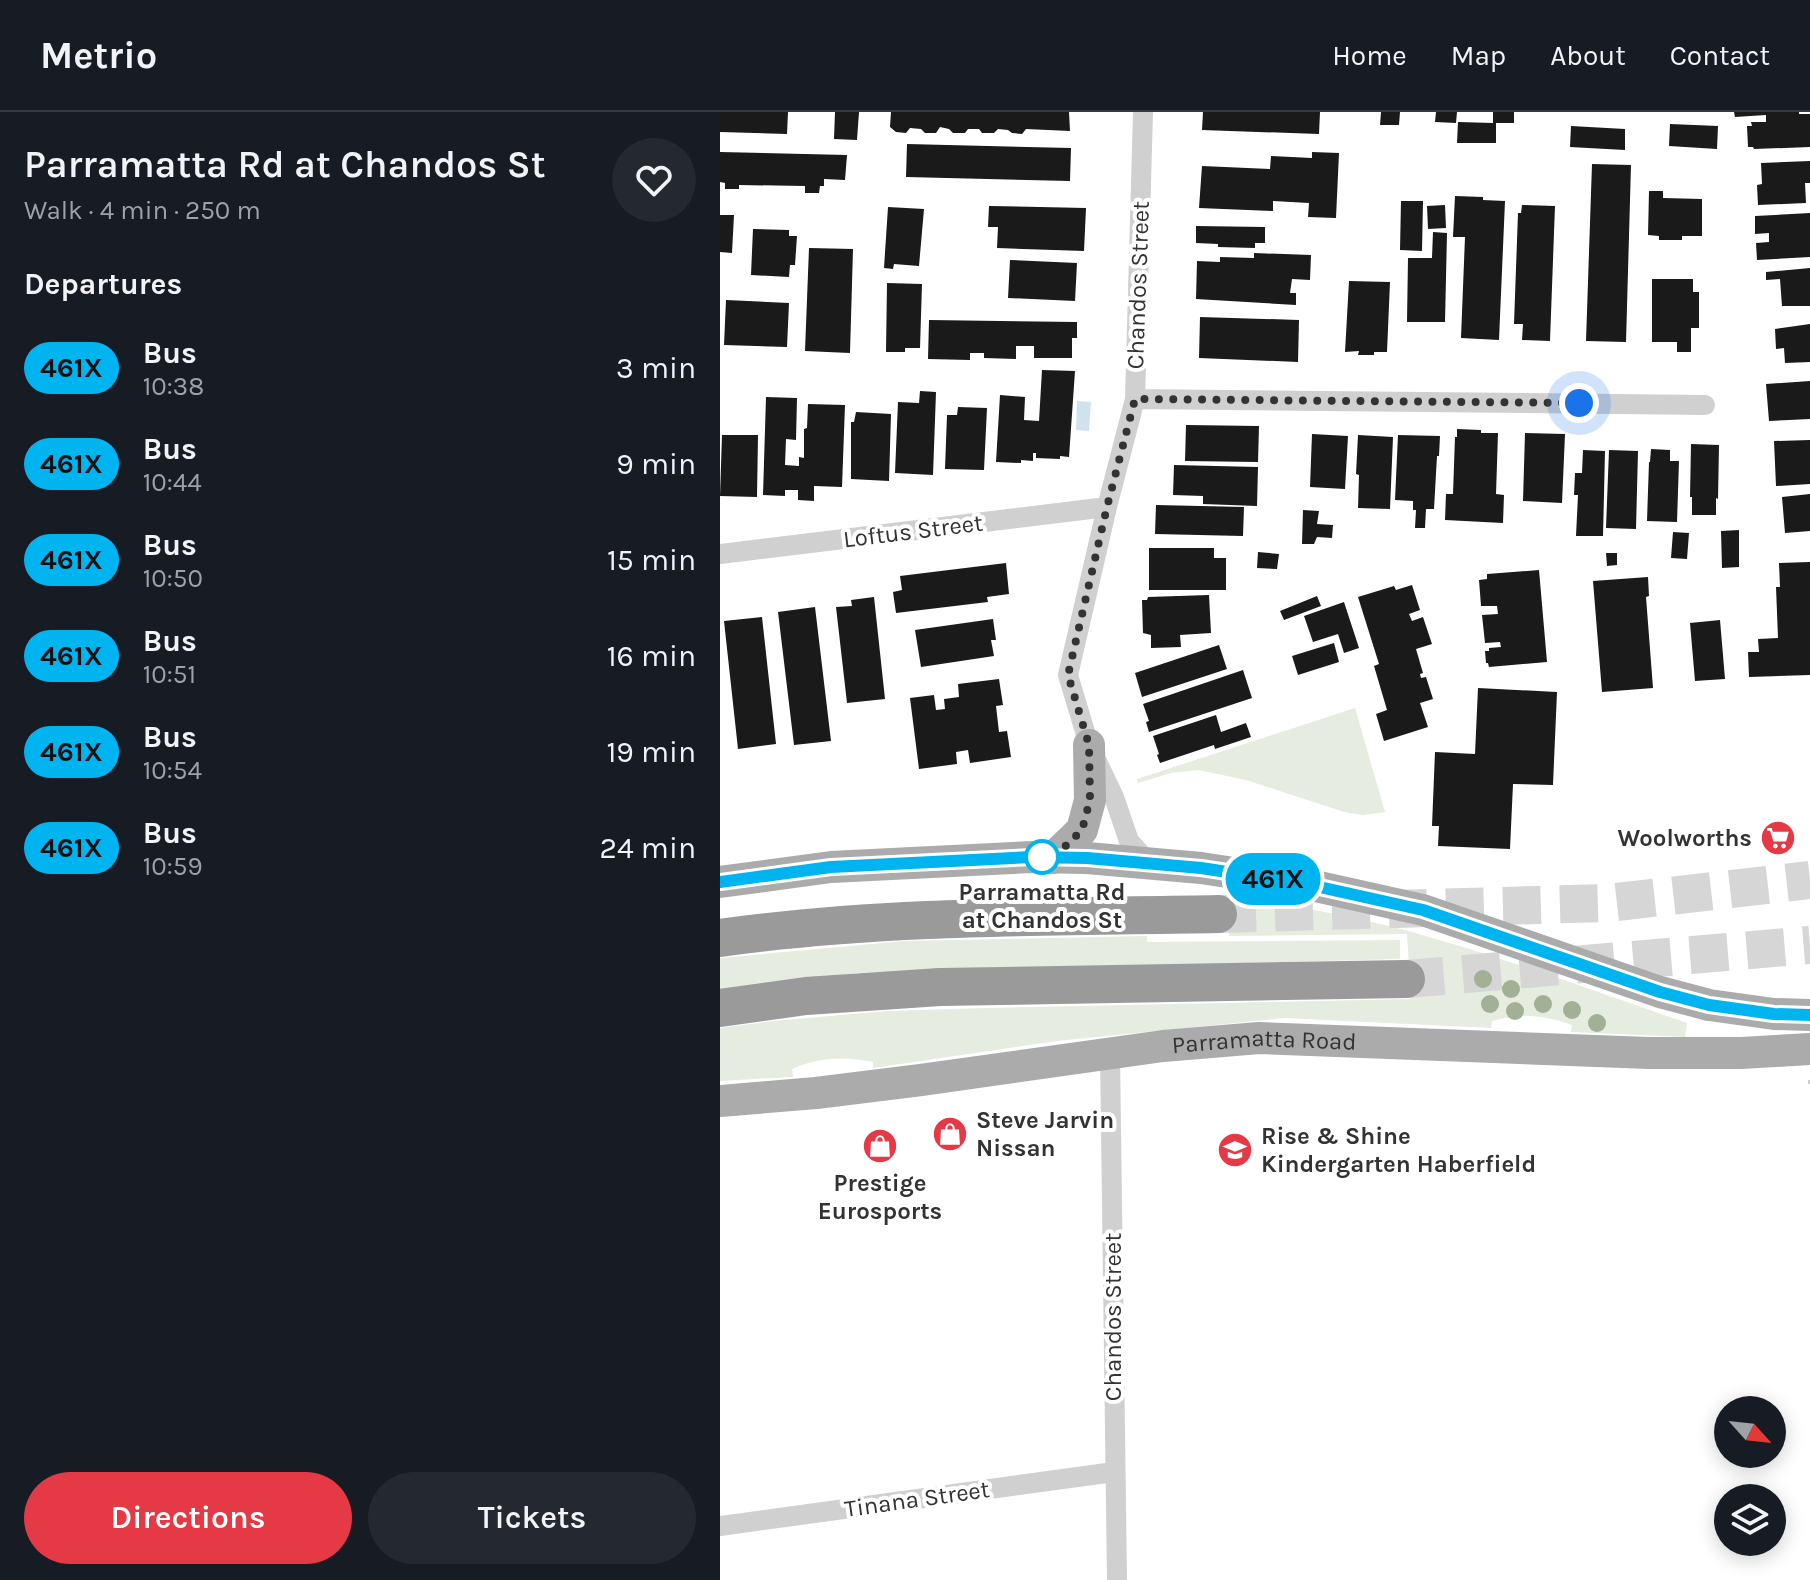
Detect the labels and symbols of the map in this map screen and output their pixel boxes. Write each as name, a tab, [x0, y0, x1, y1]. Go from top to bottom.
street label: Chandos Street	[1121, 200, 1155, 370]
your location	[1559, 383, 1599, 423]
street label: Loftus Street	[842, 509, 984, 553]
supermarket icon: Woolworths	[1759, 819, 1797, 857]
place label: Woolworths	[1617, 824, 1752, 852]
marker: Parramatta Rd at Chandos St	[1025, 840, 1059, 874]
line badge: 461X	[1217, 853, 1329, 905]
place label: Parramatta Rd at Chandos St	[959, 878, 1125, 934]
street label: Parramatta Road	[1171, 1024, 1357, 1059]
place label: Steve Jarvin Nissan	[976, 1106, 1114, 1162]
shop icon: Steve Jarvin Nissan	[931, 1115, 969, 1153]
place label: Rise & Shine Kindergarten Haberfield	[1261, 1122, 1536, 1178]
shop icon: Prestige Eurosports	[861, 1127, 899, 1165]
school or university icon: Rise & Shine Kindergarten Haberfield	[1216, 1131, 1254, 1169]
place label: Prestige Eurosports	[818, 1169, 942, 1225]
street label: Chandos Street	[1099, 1233, 1127, 1401]
north arrow	[1714, 1396, 1786, 1468]
street label: Tinana Street	[843, 1475, 991, 1523]

